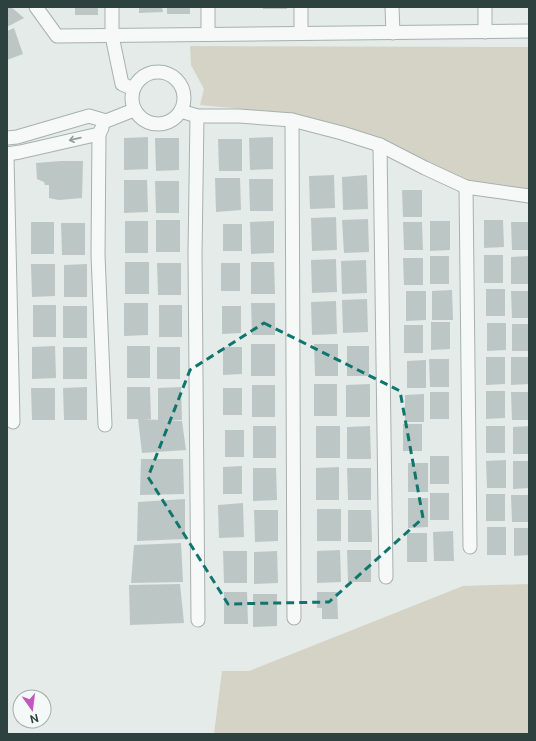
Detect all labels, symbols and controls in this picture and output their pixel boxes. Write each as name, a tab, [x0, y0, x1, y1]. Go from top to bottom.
one-way arrow	[69, 136, 82, 144]
north arrow	[12, 689, 52, 729]
text: N	[29, 712, 40, 726]

